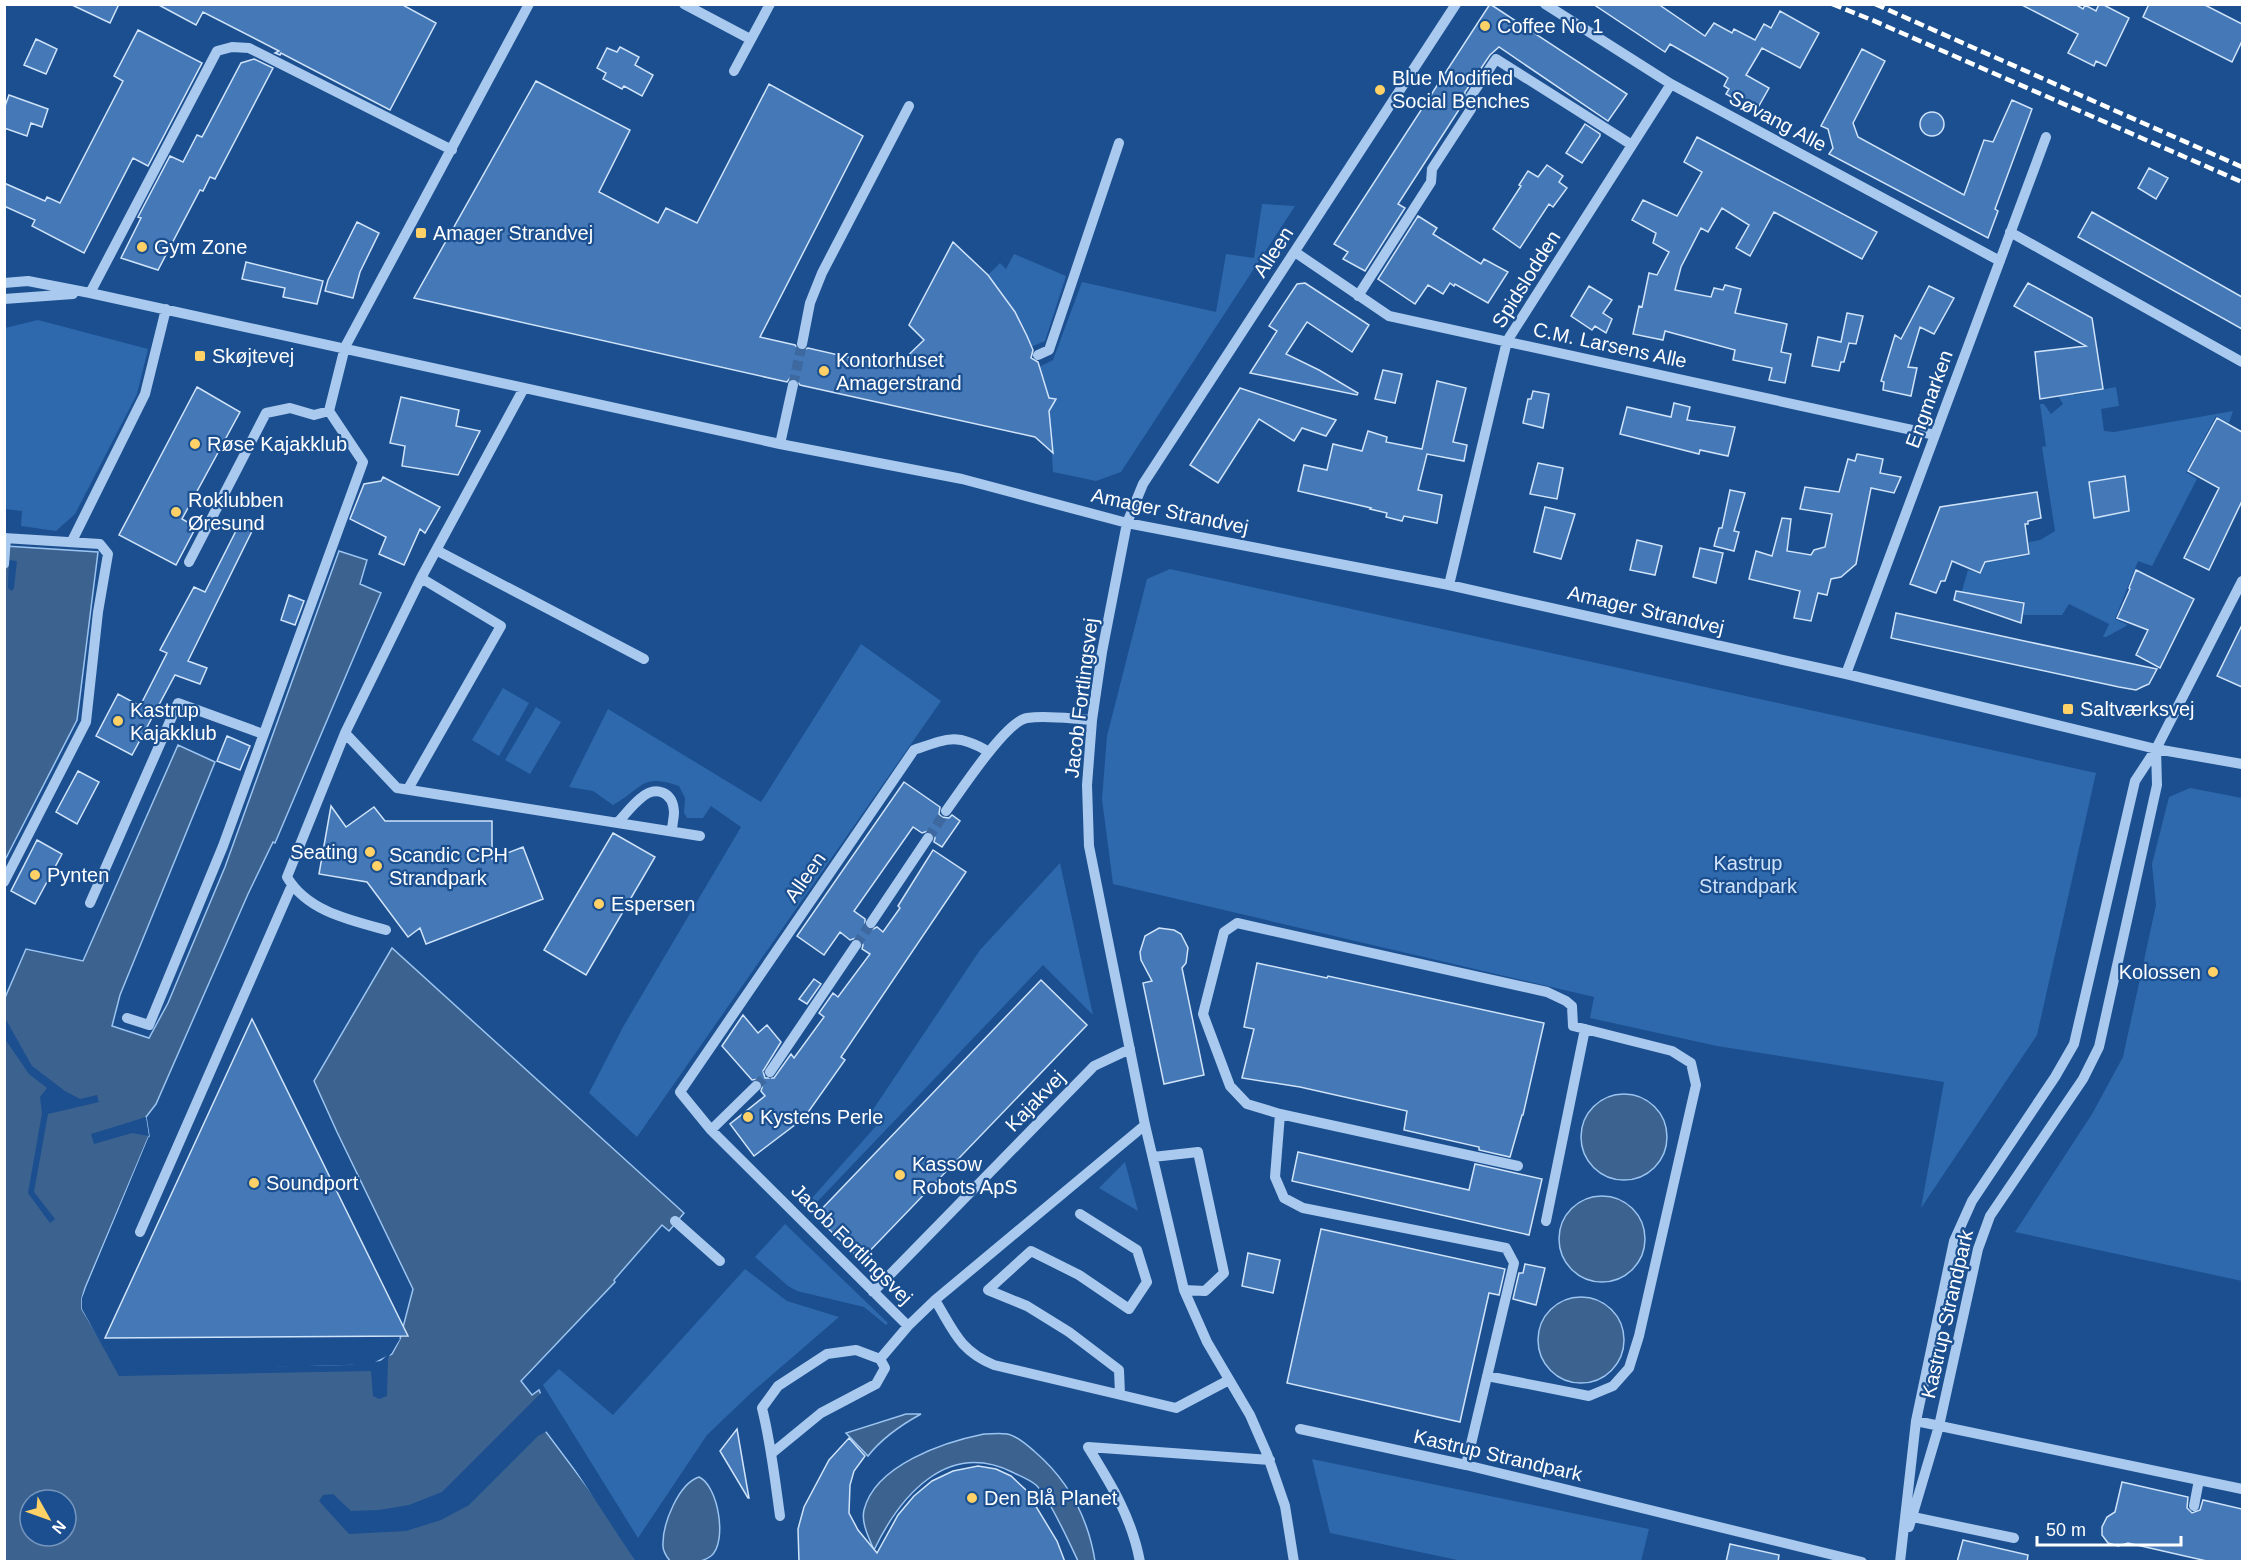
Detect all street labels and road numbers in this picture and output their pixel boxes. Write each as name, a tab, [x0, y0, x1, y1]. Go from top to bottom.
street label: Søvang Alle	[1726, 86, 1830, 156]
street label: Alleen	[1249, 223, 1297, 281]
street label: Spidslodden	[1488, 226, 1564, 332]
street label: C.M. Larsens Alle	[1531, 318, 1689, 372]
street label: Engmarken	[1901, 347, 1957, 451]
street label: Amager Strandvej	[1089, 484, 1251, 538]
street label: Amager Strandvej	[1566, 581, 1726, 639]
street label: Jacob Fortlingsvej	[1060, 617, 1102, 779]
street label: Alleen	[780, 848, 830, 906]
street label: Kajakvej	[1001, 1066, 1069, 1136]
street label: Jacob Fortlingsvej	[787, 1179, 917, 1309]
street label: Kastrup Strandpark	[1917, 1227, 1977, 1400]
street label: Kastrup Strandpark	[1412, 1425, 1585, 1485]

